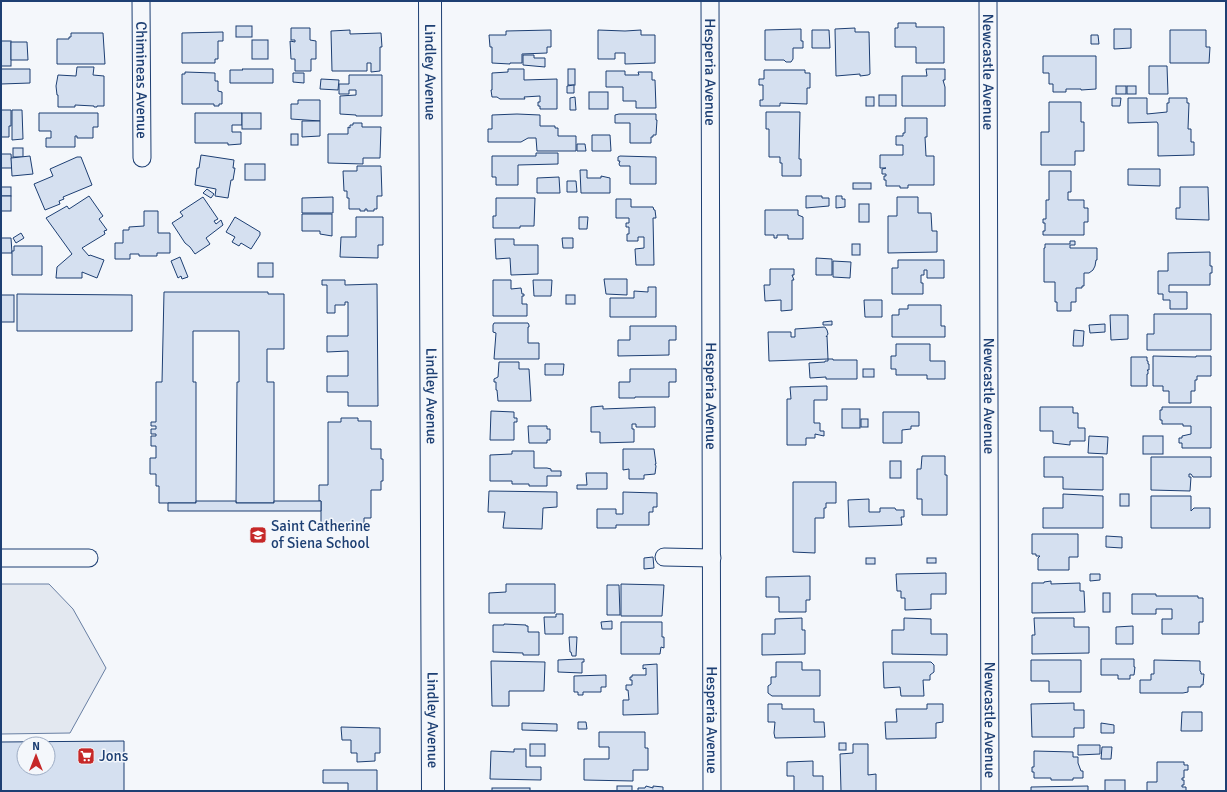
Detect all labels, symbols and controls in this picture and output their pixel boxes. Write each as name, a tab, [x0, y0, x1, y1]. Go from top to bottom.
street label: Newcastle Avenue	[979, 14, 997, 130]
street label: Hesperia Avenue	[701, 18, 719, 126]
street label: Chimineas Avenue	[132, 21, 151, 139]
street label: Lindley Avenue	[421, 24, 439, 120]
street label: Newcastle Avenue	[980, 338, 998, 454]
street label: Hesperia Avenue	[702, 342, 720, 450]
street label: Lindley Avenue	[422, 348, 441, 444]
place label: Saint Catherine of Siena School	[271, 517, 371, 552]
school or university icon: Saint Catherine of Siena School	[248, 525, 268, 545]
street label: Newcastle Avenue	[981, 662, 999, 778]
street label: Hesperia Avenue	[703, 666, 721, 774]
street label: Lindley Avenue	[424, 672, 442, 768]
north arrow	[16, 736, 56, 776]
text: N	[32, 740, 40, 753]
supermarket icon: Jons	[76, 746, 96, 766]
place label: Jons	[99, 747, 129, 765]

